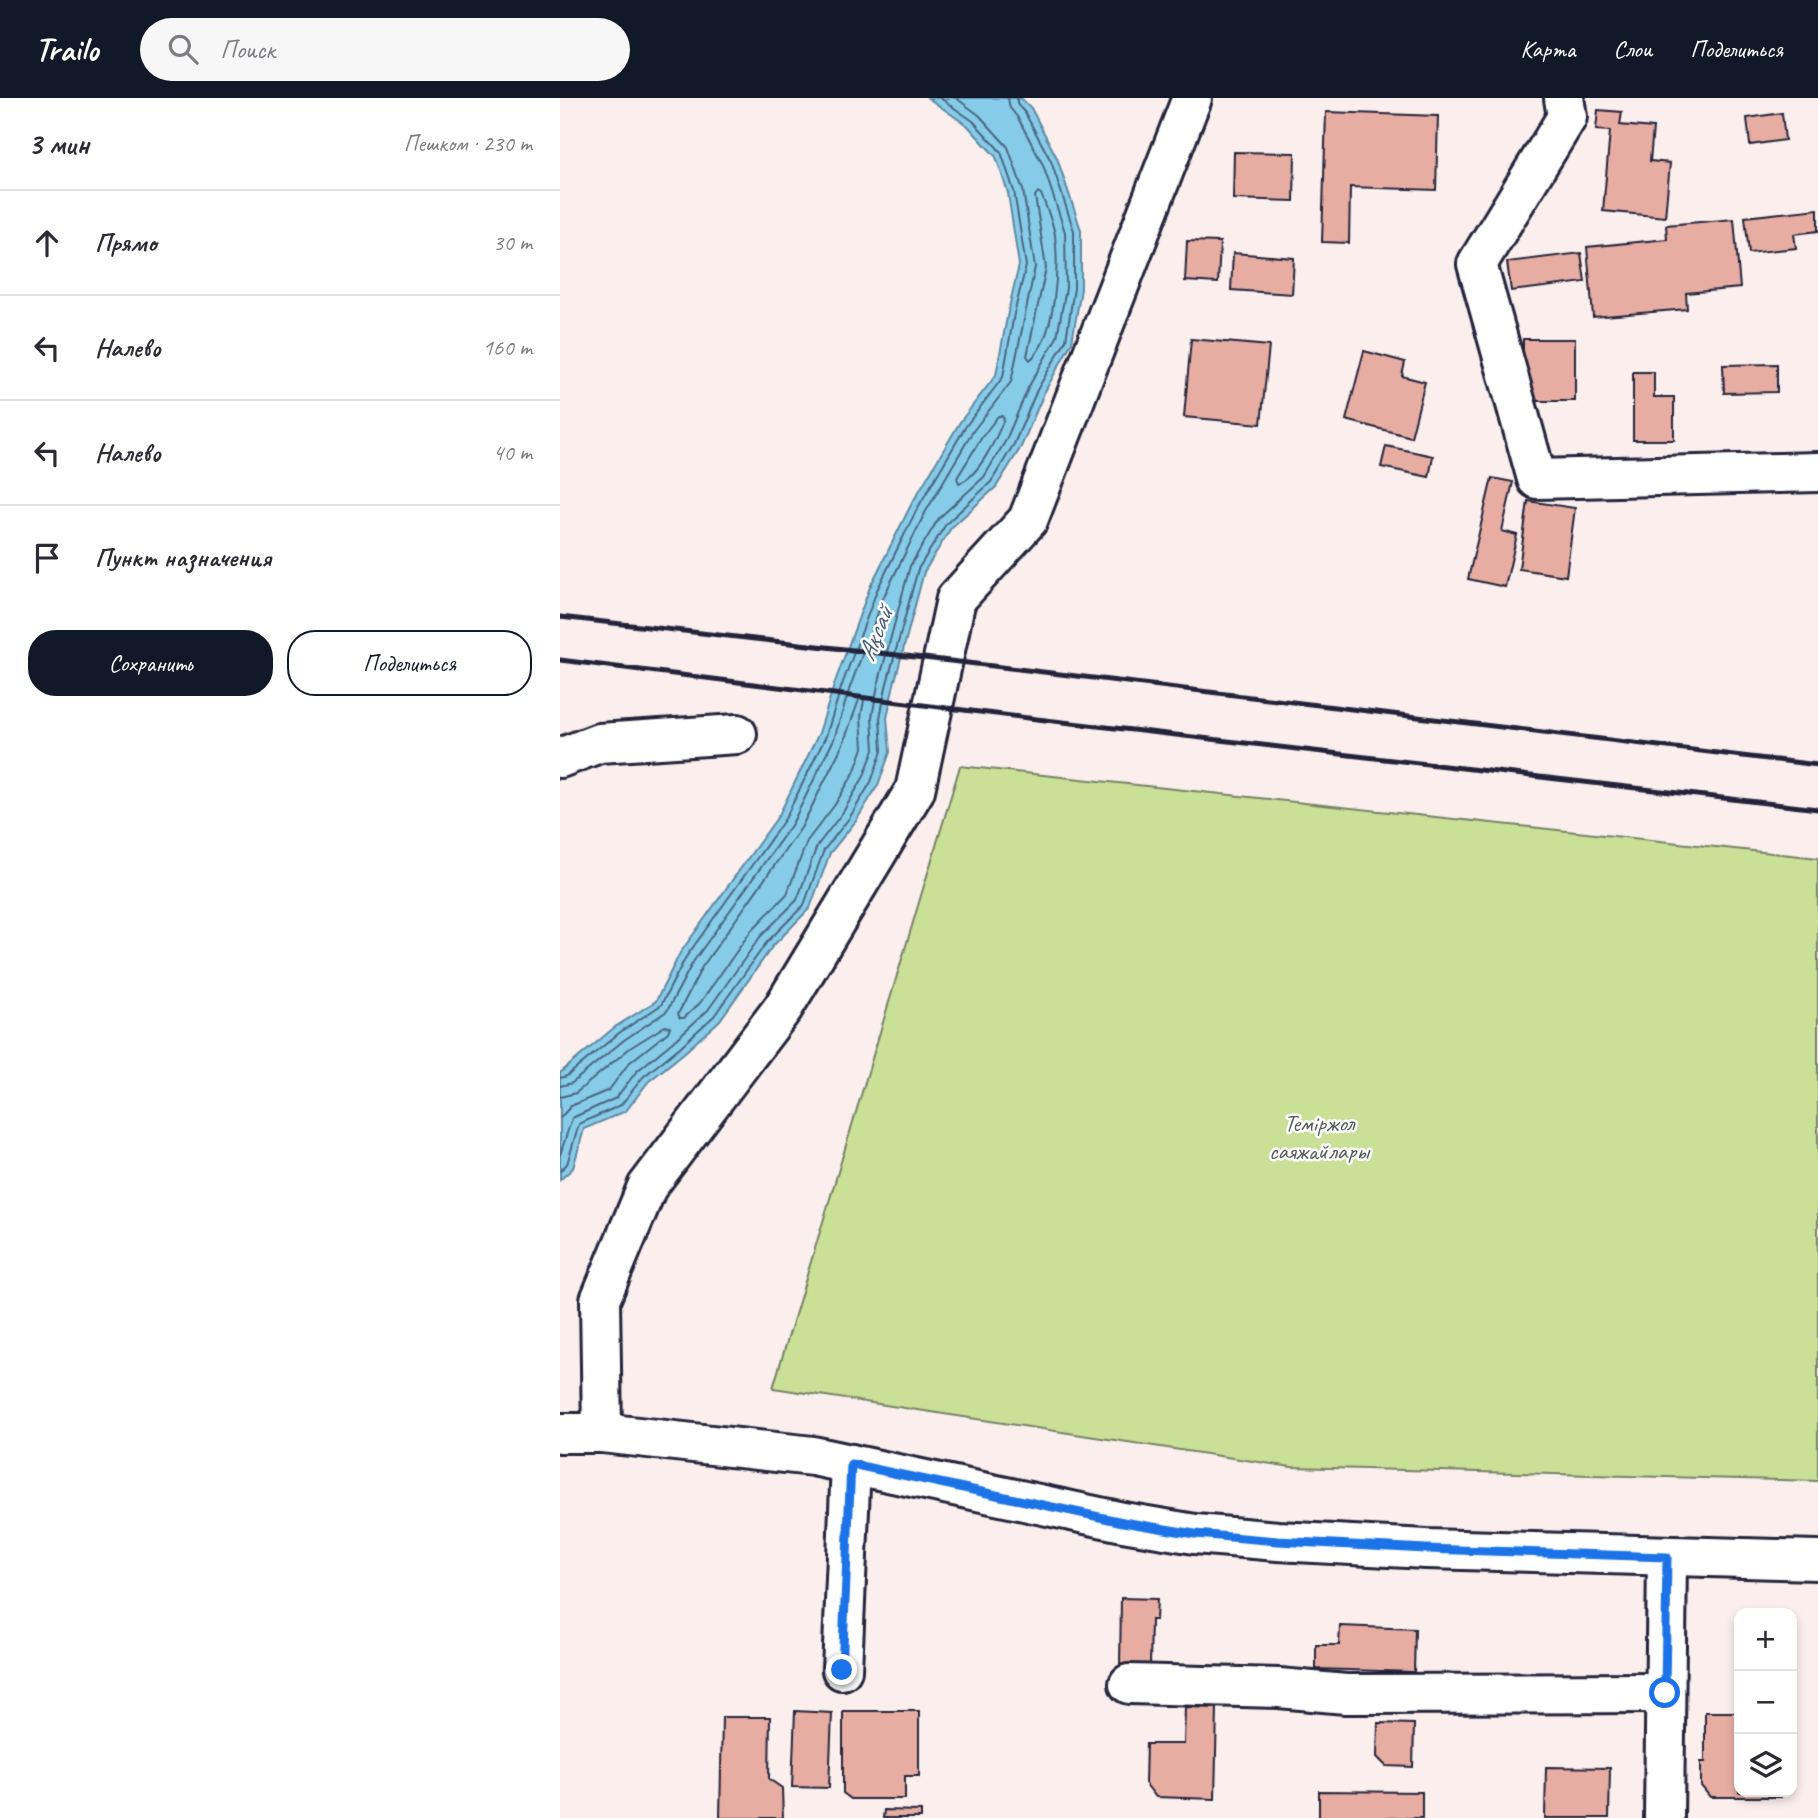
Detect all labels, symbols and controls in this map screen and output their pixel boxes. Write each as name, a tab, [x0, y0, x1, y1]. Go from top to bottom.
search box	[140, 18, 630, 81]
text: Trailo	[35, 28, 98, 70]
icon: search	[164, 30, 202, 68]
text: Поиск	[220, 33, 275, 66]
text: Карта	[1521, 34, 1575, 64]
text: Слои	[1613, 34, 1652, 64]
text: Поделиться	[1690, 34, 1783, 64]
text: 3 мин	[28, 125, 89, 163]
text: Пешком · 230 m	[404, 129, 532, 158]
icon: ahead	[28, 224, 66, 262]
text: Прямо	[95, 226, 157, 259]
text: 30 m	[493, 228, 532, 257]
icon: left	[28, 329, 66, 367]
text: Налево	[95, 331, 161, 364]
text: 160 m	[483, 333, 532, 362]
icon: left	[28, 434, 66, 472]
text: Налево	[95, 436, 161, 469]
text: 40 m	[493, 438, 532, 467]
icon: arrive	[28, 539, 66, 577]
text: Пункт назначения	[95, 541, 271, 574]
water label: Ақсай	[849, 598, 902, 665]
button: Сохранить	[28, 630, 273, 696]
button: Поделиться	[287, 630, 532, 696]
park label: Теміржол саяжайлары	[1269, 1108, 1371, 1166]
map controls	[1734, 1608, 1797, 1797]
button: +	[1734, 1608, 1797, 1671]
route end	[826, 1654, 857, 1685]
button: −	[1734, 1671, 1797, 1734]
route start	[1649, 1677, 1680, 1708]
button: layers	[1734, 1734, 1797, 1797]

